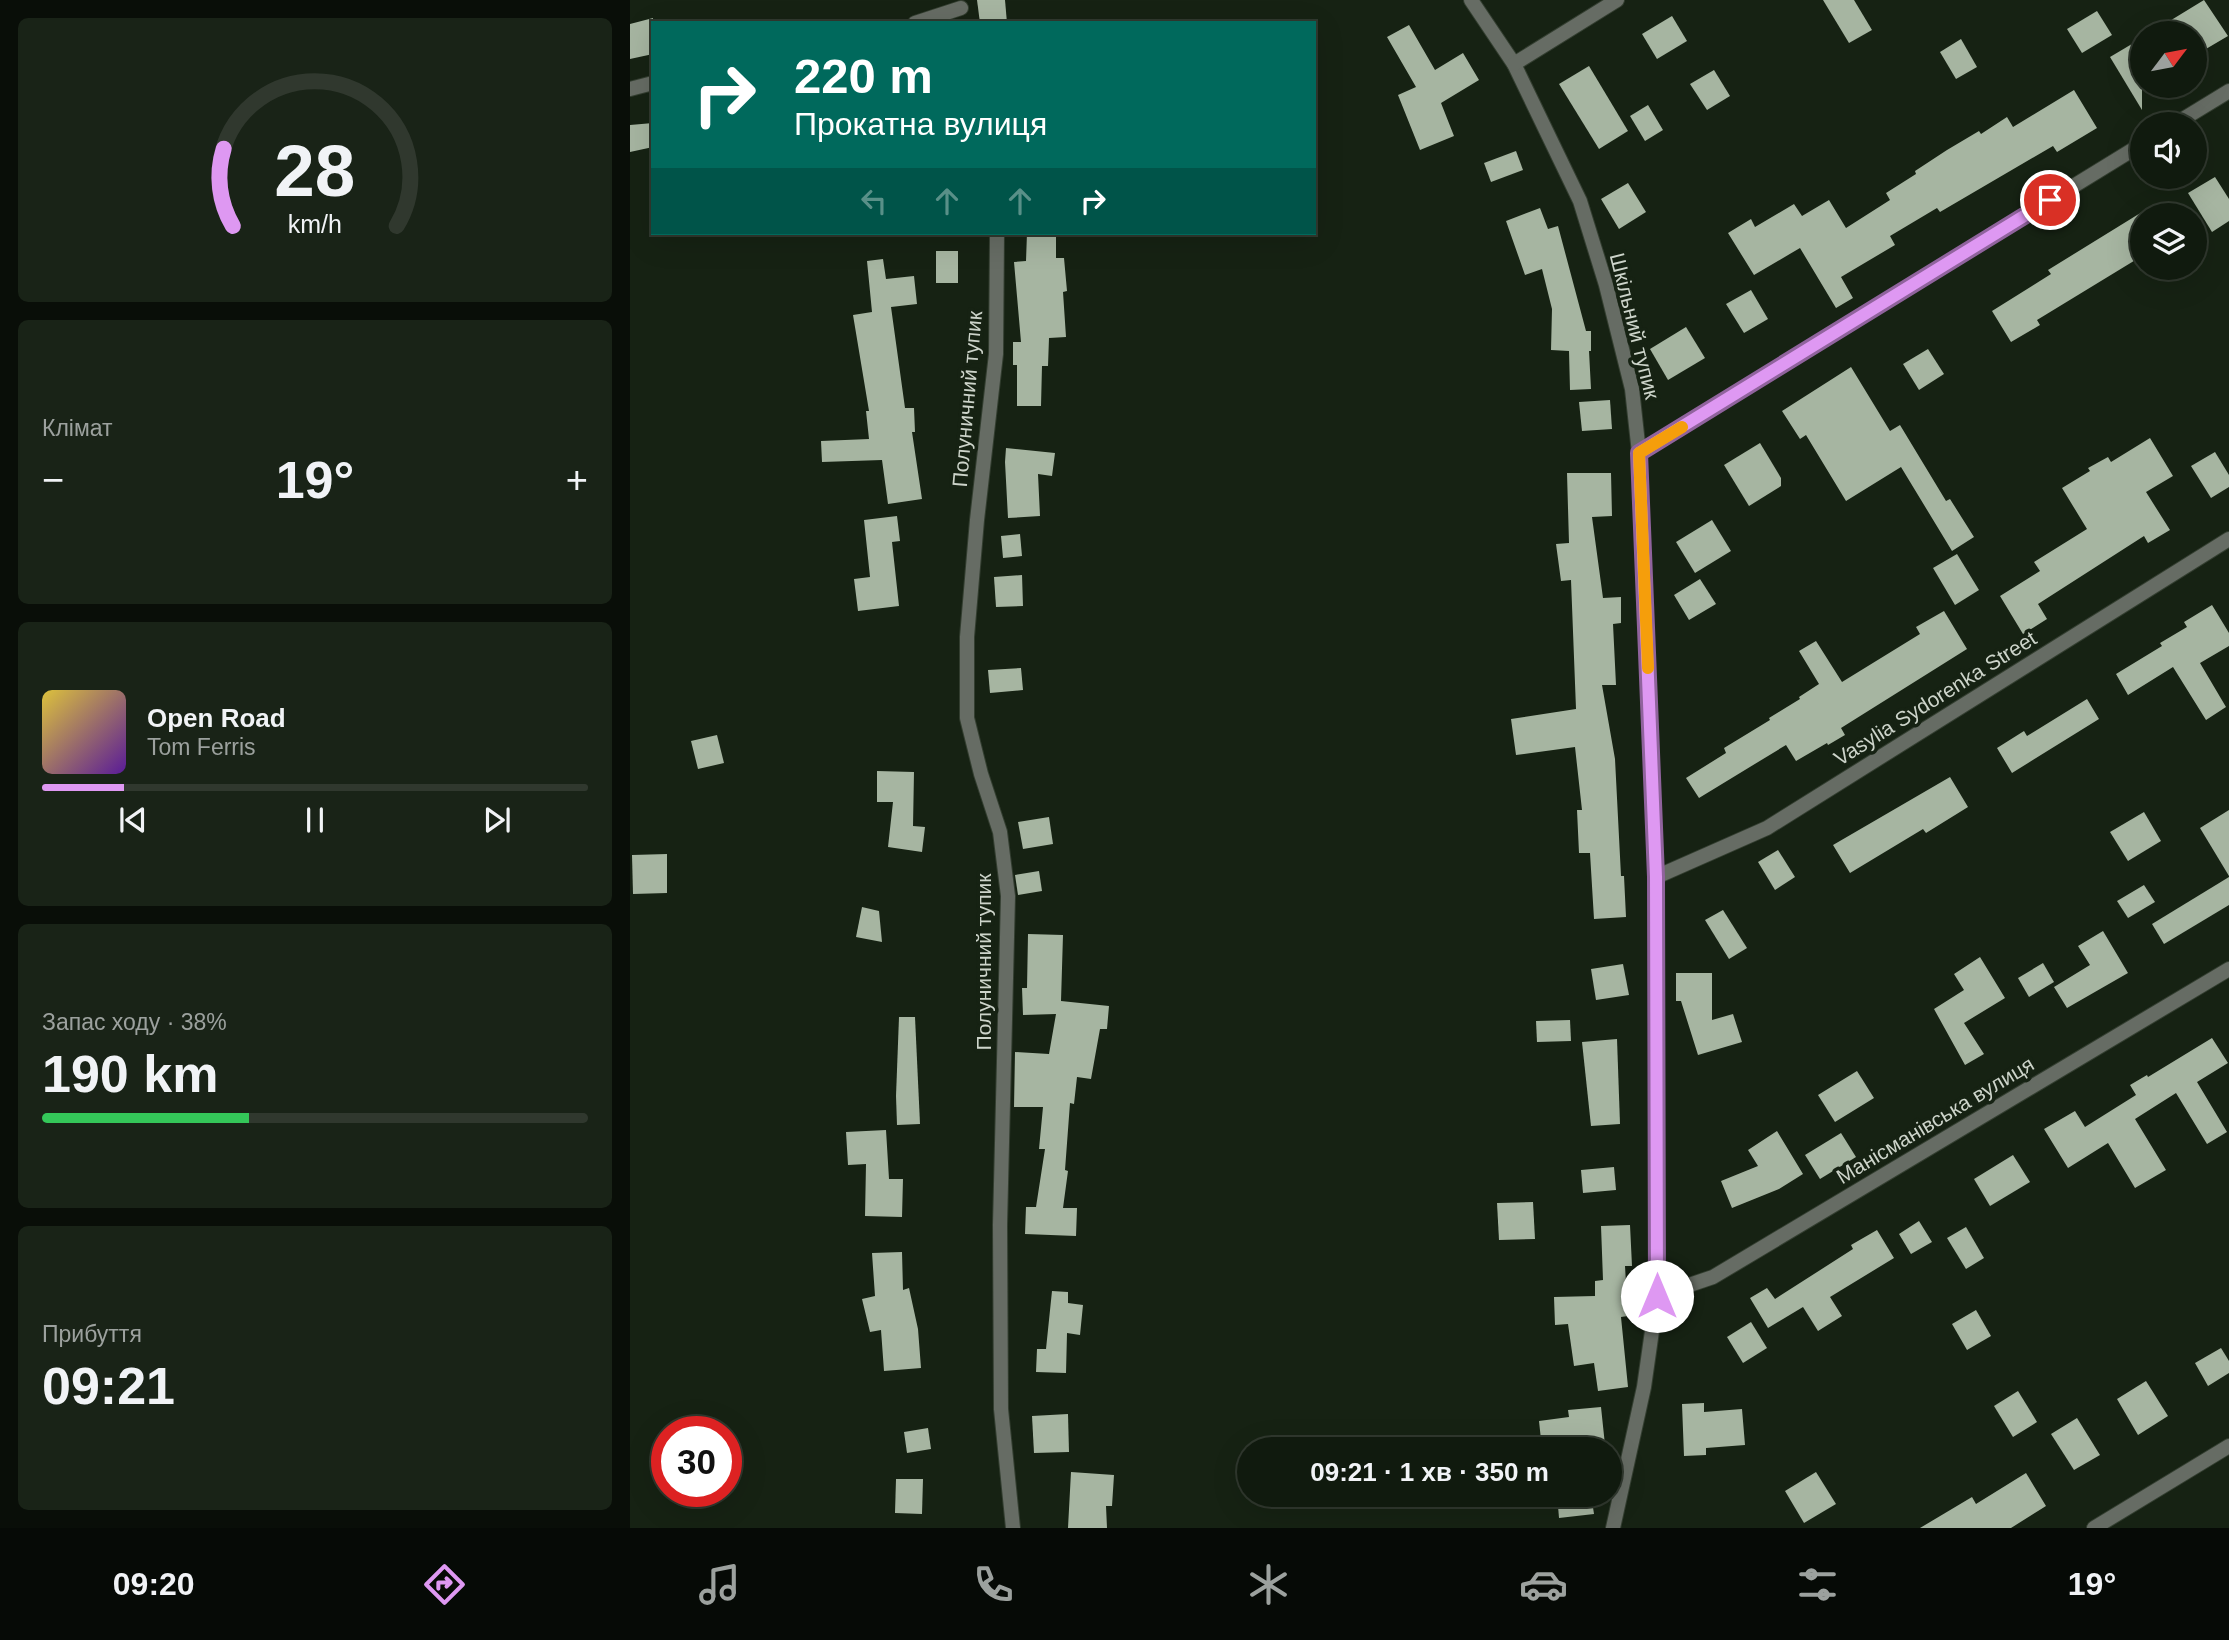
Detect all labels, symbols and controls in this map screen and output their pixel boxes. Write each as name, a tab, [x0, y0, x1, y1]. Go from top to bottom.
north arrow	[2130, 21, 2207, 98]
map controls	[2130, 21, 2207, 280]
icon: right	[679, 49, 770, 140]
text: 220 m	[794, 49, 933, 103]
text: Прокатна вулиця	[794, 106, 1047, 142]
button: sound	[2130, 112, 2207, 189]
text: 28	[275, 130, 355, 211]
pin	[2020, 170, 2080, 230]
icon: arrive	[2031, 181, 2069, 219]
icon: left	[855, 182, 893, 220]
icon: ahead	[928, 182, 966, 220]
icon: ahead	[1001, 182, 1039, 220]
icon: right	[1074, 182, 1112, 220]
button: layers	[2130, 203, 2207, 280]
text: km/h	[288, 210, 342, 238]
street label: Шкільний тупик	[1606, 251, 1664, 402]
street label: Полуничний тупик	[948, 309, 986, 488]
text: Клімат	[42, 415, 113, 441]
text: 19°	[276, 451, 354, 509]
text: −	[42, 459, 64, 501]
text: +	[566, 459, 588, 501]
street label: Vasylia Sydorenka Street	[1830, 626, 2041, 770]
text: Open Road	[147, 703, 286, 733]
text: Tom Ferris	[147, 734, 256, 760]
icon: previous	[114, 801, 152, 839]
icon: pause	[296, 801, 334, 839]
icon: next	[478, 801, 516, 839]
street label: Полуничний тупик	[972, 873, 995, 1050]
text: Запас ходу · 38%	[42, 1009, 227, 1035]
text: 190 km	[42, 1045, 218, 1103]
street label: Манісманівська вулиця	[1832, 1052, 2038, 1188]
position arrow	[1620, 1259, 1694, 1333]
text: Прибуття	[42, 1321, 142, 1347]
text: 09:21	[42, 1357, 175, 1415]
speed limit sign: 30	[651, 1416, 742, 1507]
text: 09:21 · 1 хв · 350 m	[1310, 1457, 1549, 1487]
icon: directions	[420, 1560, 469, 1609]
icon: music	[695, 1560, 744, 1609]
icon: phone	[969, 1560, 1018, 1609]
icon: climate	[1244, 1560, 1293, 1609]
icon: car	[1519, 1560, 1568, 1609]
icon: filters	[1793, 1560, 1842, 1609]
text: 09:20	[113, 1566, 195, 1602]
text: 19°	[2068, 1566, 2116, 1602]

